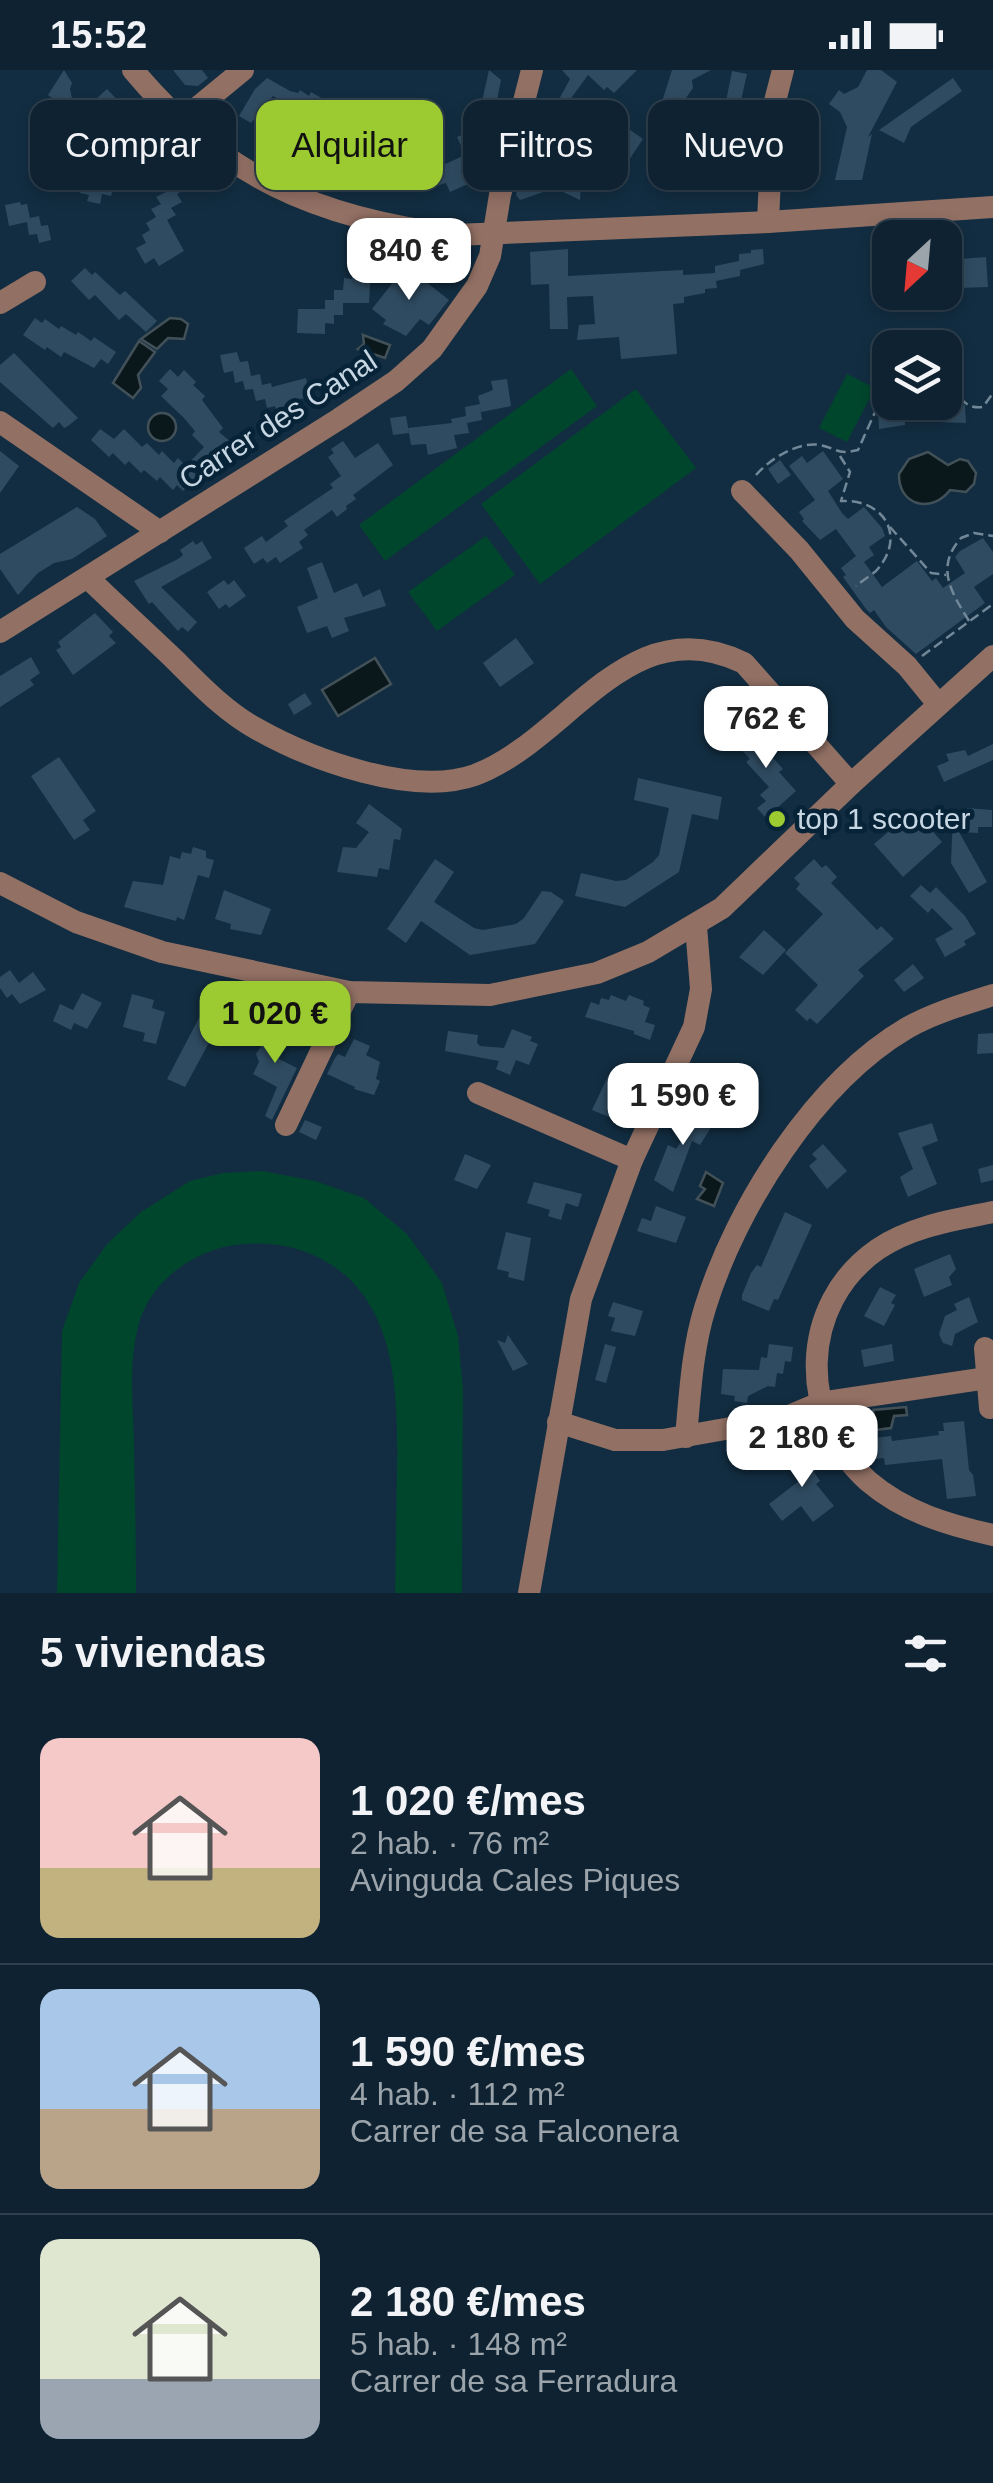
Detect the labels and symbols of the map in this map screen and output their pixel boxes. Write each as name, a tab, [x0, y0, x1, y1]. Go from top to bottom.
pin: 840 €	[339, 218, 479, 303]
north arrow	[872, 220, 962, 310]
street label: Carrer des Canal	[173, 344, 383, 496]
pin: 762 €	[696, 686, 836, 771]
place label: top 1 scooter	[797, 802, 970, 835]
marker: top 1 scooter	[766, 808, 788, 830]
pin: 1 020 €	[183, 981, 367, 1066]
pin: 1 590 €	[591, 1063, 775, 1148]
pin: 2 180 €	[710, 1405, 894, 1490]

